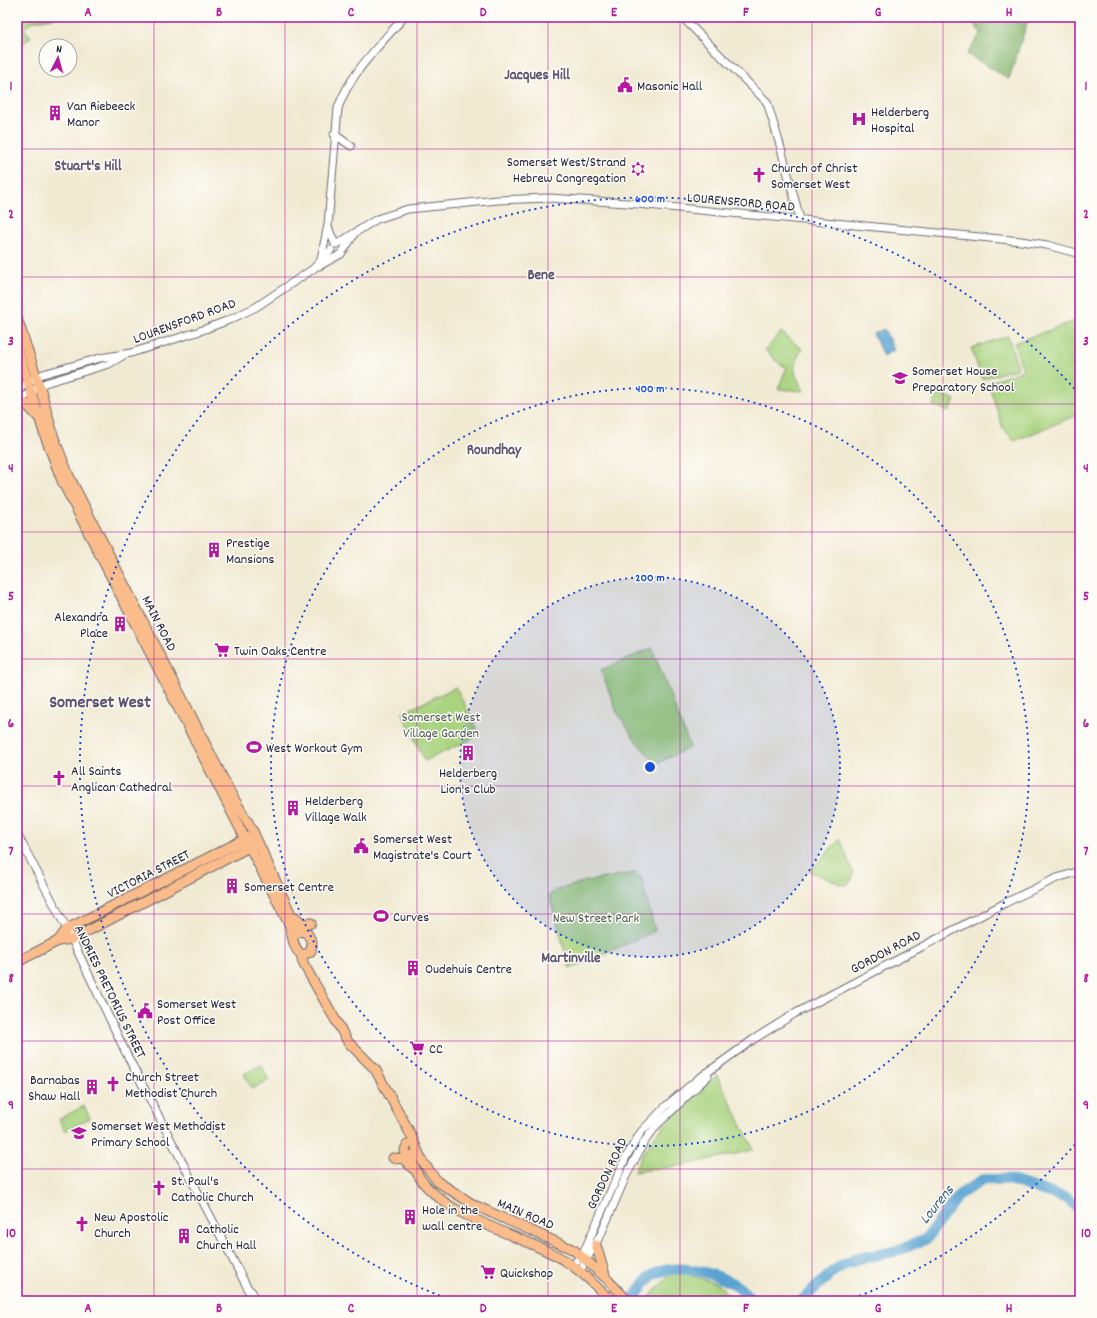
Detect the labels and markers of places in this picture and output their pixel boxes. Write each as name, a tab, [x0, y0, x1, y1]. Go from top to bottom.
public building icon: Masonic Hall	[616, 76, 634, 94]
place label: Masonic Hall	[637, 77, 703, 97]
place label: Van Riebeeck Manor	[67, 97, 136, 133]
place label: Helderberg Hospital	[871, 103, 929, 139]
building icon: Van Riebeeck Manor	[46, 104, 64, 122]
hospital icon: Helderberg Hospital	[850, 110, 868, 128]
place label: Somerset West/Strand Hebrew Congregation	[507, 153, 626, 189]
place label: Church of Christ Somerset West	[771, 159, 857, 195]
synagogue icon: Somerset West/Strand Hebrew Congregation	[629, 160, 647, 178]
church icon: Church of Christ Somerset West	[750, 166, 768, 184]
place label: Somerset House Preparatory School	[912, 362, 1015, 398]
school or university icon: Somerset House Preparatory School	[891, 369, 909, 387]
place label: Prestige Mansions	[226, 534, 274, 570]
building icon: Prestige Mansions	[205, 541, 223, 559]
place label: Alexandra Place	[54, 608, 108, 644]
building icon: Alexandra Place	[111, 615, 129, 633]
supermarket icon: Twin Oaks Centre	[213, 641, 231, 659]
place label: Twin Oaks Centre	[234, 642, 326, 662]
sports icon: West Workout Gym	[245, 738, 263, 756]
place label: West Workout Gym	[266, 739, 363, 759]
building icon: Helderberg Lion's Club	[459, 744, 477, 762]
centre of rings	[643, 760, 657, 774]
place label: All Saints Anglican Cathedral	[71, 762, 173, 798]
place label: Helderberg Lion's Club	[439, 764, 497, 800]
church icon: All Saints Anglican Cathedral	[50, 769, 68, 787]
place label: Helderberg Village Walk	[305, 792, 367, 828]
building icon: Helderberg Village Walk	[284, 799, 302, 817]
place label: Somerset West Magistrate's Court	[373, 830, 472, 866]
public building icon: Somerset West Magistrate's Court	[352, 837, 370, 855]
building icon: Somerset Centre	[223, 877, 241, 895]
place label: Somerset Centre	[244, 878, 334, 898]
sports icon: Curves	[372, 907, 390, 925]
place label: Curves	[393, 908, 429, 928]
building icon: Oudehuis Centre	[404, 959, 422, 977]
place label: Oudehuis Centre	[425, 960, 512, 980]
place label: Somerset West Post Office	[157, 995, 236, 1031]
public building icon: Somerset West Post Office	[136, 1002, 154, 1020]
supermarket icon: CC	[408, 1039, 426, 1057]
place label: CC	[429, 1040, 443, 1060]
place label: Church Street Methodist Church	[125, 1068, 217, 1104]
place label: Barnabas Shaw Hall	[28, 1071, 81, 1107]
church icon: Church Street Methodist Church	[104, 1075, 122, 1093]
building icon: Barnabas Shaw Hall	[83, 1078, 101, 1096]
place label: Somerset West Methodist Primary School	[91, 1117, 226, 1153]
school or university icon: Somerset West Methodist Primary School	[70, 1124, 88, 1142]
place label: St. Paul's Catholic Church	[171, 1172, 254, 1208]
church icon: St. Paul's Catholic Church	[150, 1179, 168, 1197]
place label: Hole in the wall centre	[422, 1201, 482, 1237]
place label: New Apostolic Church	[94, 1208, 169, 1244]
building icon: Hole in the wall centre	[401, 1208, 419, 1226]
church icon: New Apostolic Church	[73, 1215, 91, 1233]
place label: Catholic Church Hall	[196, 1220, 257, 1256]
building icon: Catholic Church Hall	[175, 1227, 193, 1245]
supermarket icon: Quickshop	[479, 1263, 497, 1281]
place label: Quickshop	[500, 1264, 553, 1284]

